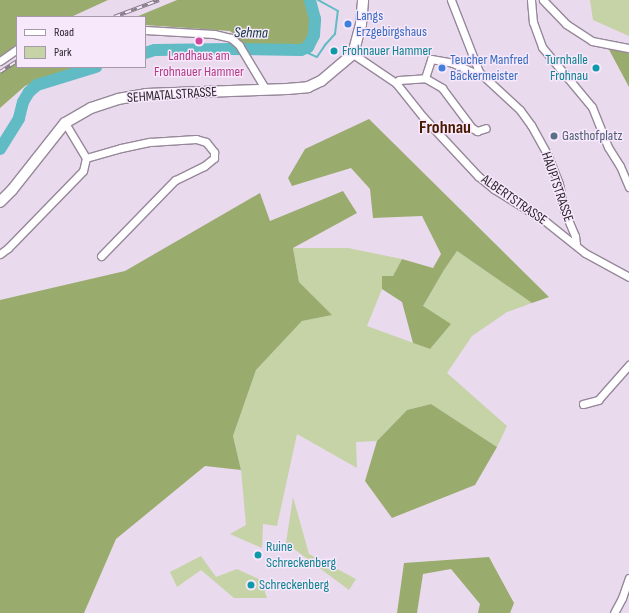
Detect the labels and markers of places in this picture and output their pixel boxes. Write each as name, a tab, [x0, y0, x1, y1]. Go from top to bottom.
place label: Langs Erzgebirgshaus	[356, 8, 427, 40]
marker: Langs Erzgebirgshaus	[343, 19, 353, 29]
marker: Landhaus am Frohnauer Hammer	[194, 36, 204, 46]
place label: Frohnauer Hammer	[342, 43, 432, 59]
marker: Frohnauer Hammer	[329, 46, 339, 56]
place label: Landhaus am Frohnauer Hammer	[154, 48, 244, 80]
place label: Teucher Manfred Bäckermeister	[450, 52, 529, 84]
place label: Turnhalle Frohnau	[545, 52, 588, 84]
marker: Teucher Manfred Bäckermeister	[437, 63, 447, 73]
marker: Turnhalle Frohnau	[591, 63, 601, 73]
place label: Gasthofplatz	[562, 128, 623, 144]
marker: Gasthofplatz	[549, 131, 559, 141]
place label: Ruine Schreckenberg	[266, 539, 336, 572]
marker: Ruine Schreckenberg	[253, 550, 263, 560]
place label: Schreckenberg	[259, 577, 329, 593]
marker: Schreckenberg	[246, 580, 256, 590]

